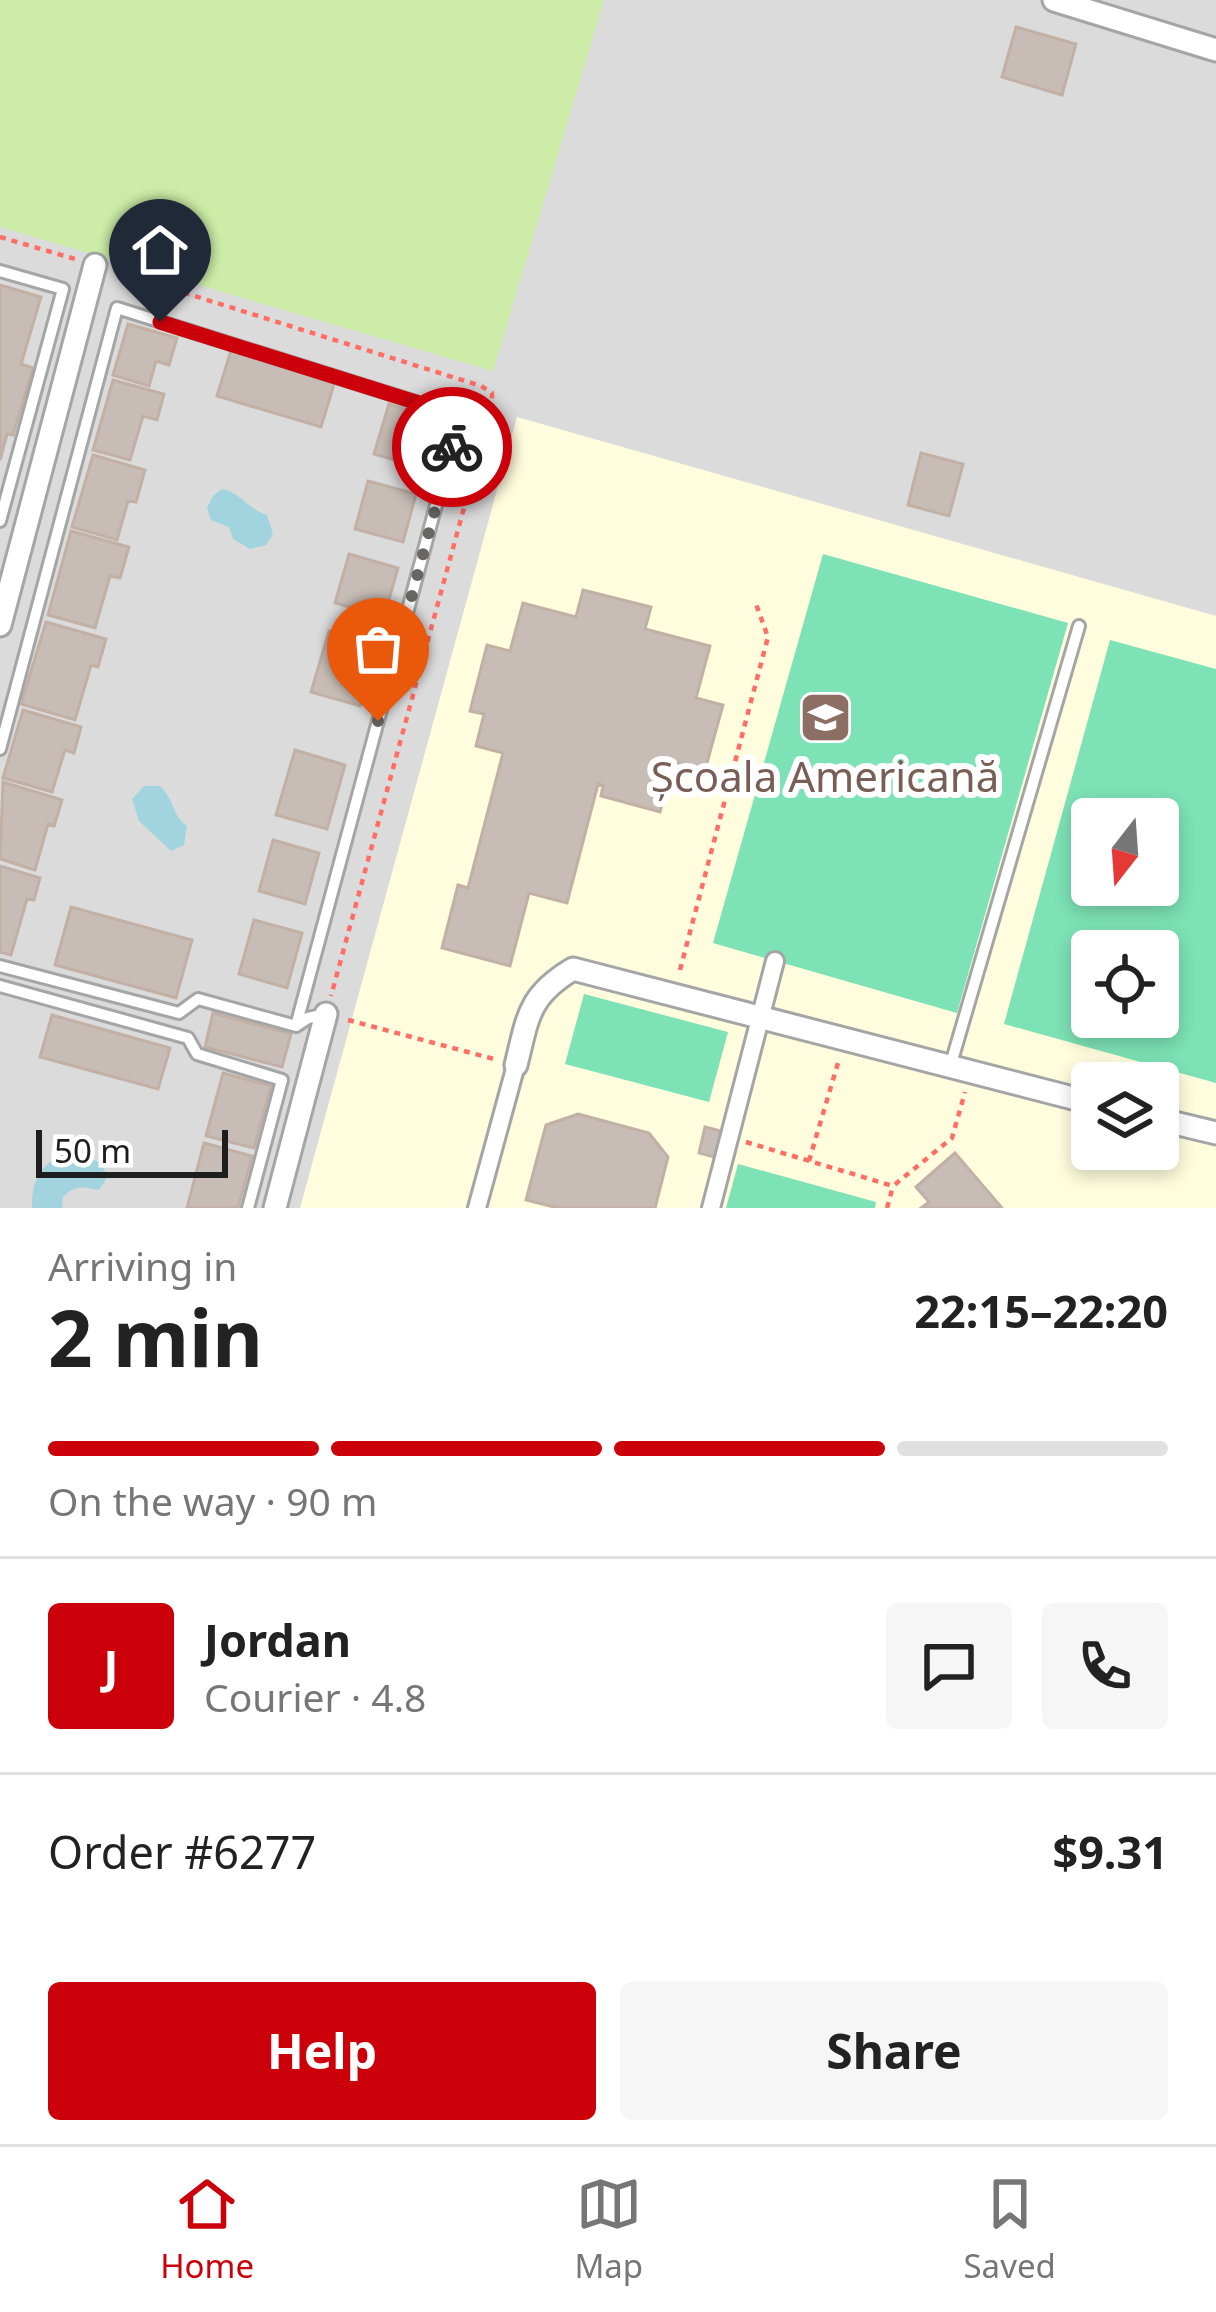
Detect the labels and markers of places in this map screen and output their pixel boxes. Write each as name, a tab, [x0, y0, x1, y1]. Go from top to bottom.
pin	[109, 199, 211, 322]
pin	[327, 598, 429, 721]
school or university icon: Școala Americană	[797, 690, 853, 746]
place label: Școala Americană	[651, 747, 999, 804]

